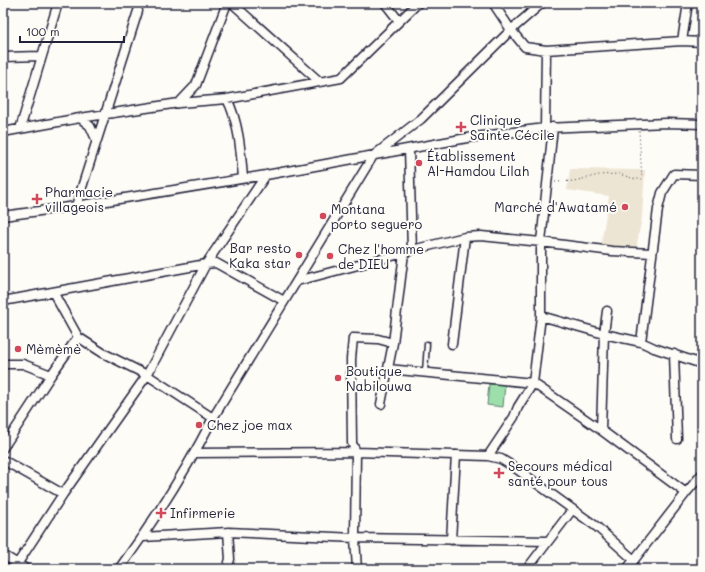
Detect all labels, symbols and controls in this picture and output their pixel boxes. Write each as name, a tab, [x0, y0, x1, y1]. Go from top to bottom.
scale bar	[20, 18, 124, 44]
text: 100 m	[26, 23, 60, 39]
place label: Clinique Sainte Cécile	[470, 111, 555, 143]
marker: Clinique Sainte Cécile	[455, 121, 467, 133]
place label: Établissement Al-Hamdou Lilah	[427, 147, 529, 179]
marker: Établissement Al-Hamdou Lilah	[414, 158, 424, 168]
place label: Pharmacie villageois	[45, 183, 113, 215]
marker: Pharmacie villageois	[32, 194, 42, 204]
place label: Marché d'Awatamé	[494, 198, 617, 215]
place label: Montana porto seguero	[331, 200, 422, 232]
marker: Marché d'Awatamé	[620, 202, 630, 212]
marker: Montana porto seguero	[318, 211, 328, 221]
place label: Bar resto Kaka star	[229, 239, 291, 271]
place label: Chez l'homme de DIEU	[338, 240, 424, 272]
marker: Bar resto Kaka star	[294, 250, 304, 260]
marker: Chez l'homme de DIEU	[325, 251, 335, 261]
place label: Mèmèmè	[26, 340, 81, 357]
marker: Mèmèmè	[13, 344, 23, 354]
place label: Boutique Nabilouwa	[346, 362, 412, 394]
marker: Boutique Nabilouwa	[333, 373, 343, 383]
place label: Chez joe max	[207, 416, 293, 433]
marker: Chez joe max	[194, 420, 204, 430]
place label: Secours médical santé pour tous	[508, 457, 612, 489]
marker: Secours médical santé pour tous	[493, 467, 505, 479]
place label: Infirmerie	[170, 504, 235, 521]
marker: Infirmerie	[155, 507, 167, 519]

